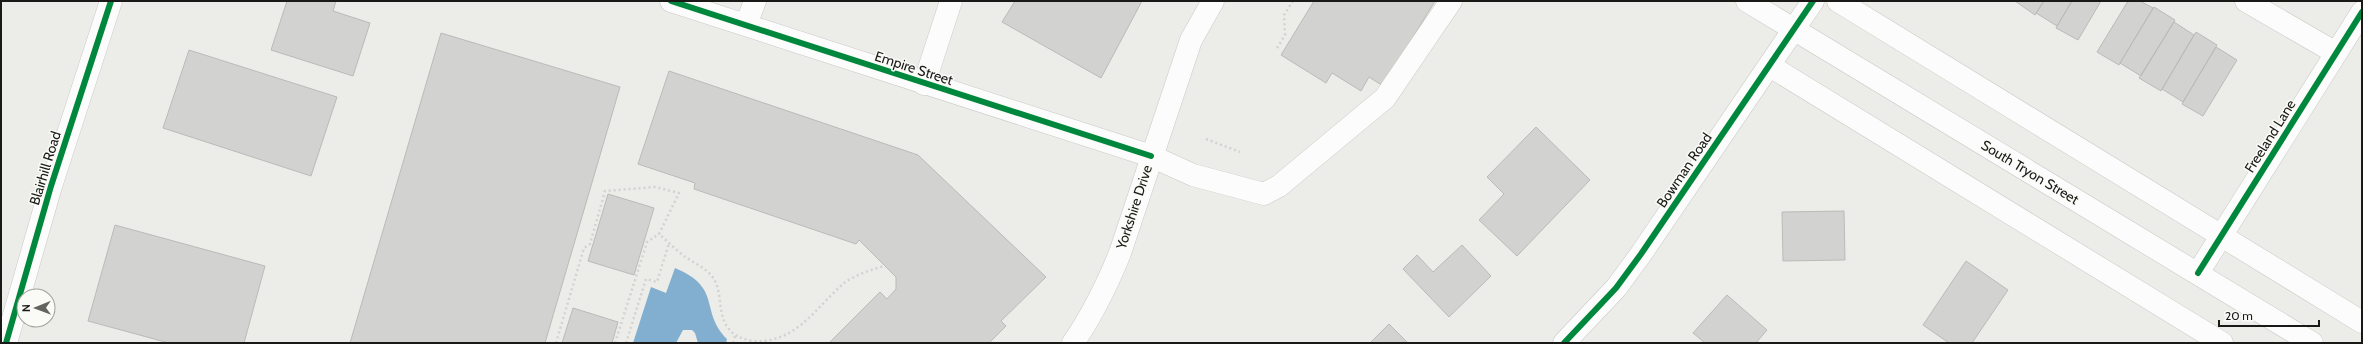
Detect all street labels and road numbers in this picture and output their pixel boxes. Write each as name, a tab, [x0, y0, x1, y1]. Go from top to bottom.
street label: Empire Street	[873, 47, 956, 89]
street label: Freeland Lane	[2240, 96, 2300, 176]
street label: Blairhill Road	[25, 129, 65, 207]
street label: Bowman Road	[1652, 129, 1716, 211]
street label: South Tryon Street	[1978, 136, 2082, 208]
street label: Yorkshire Drive	[1112, 163, 1156, 252]

